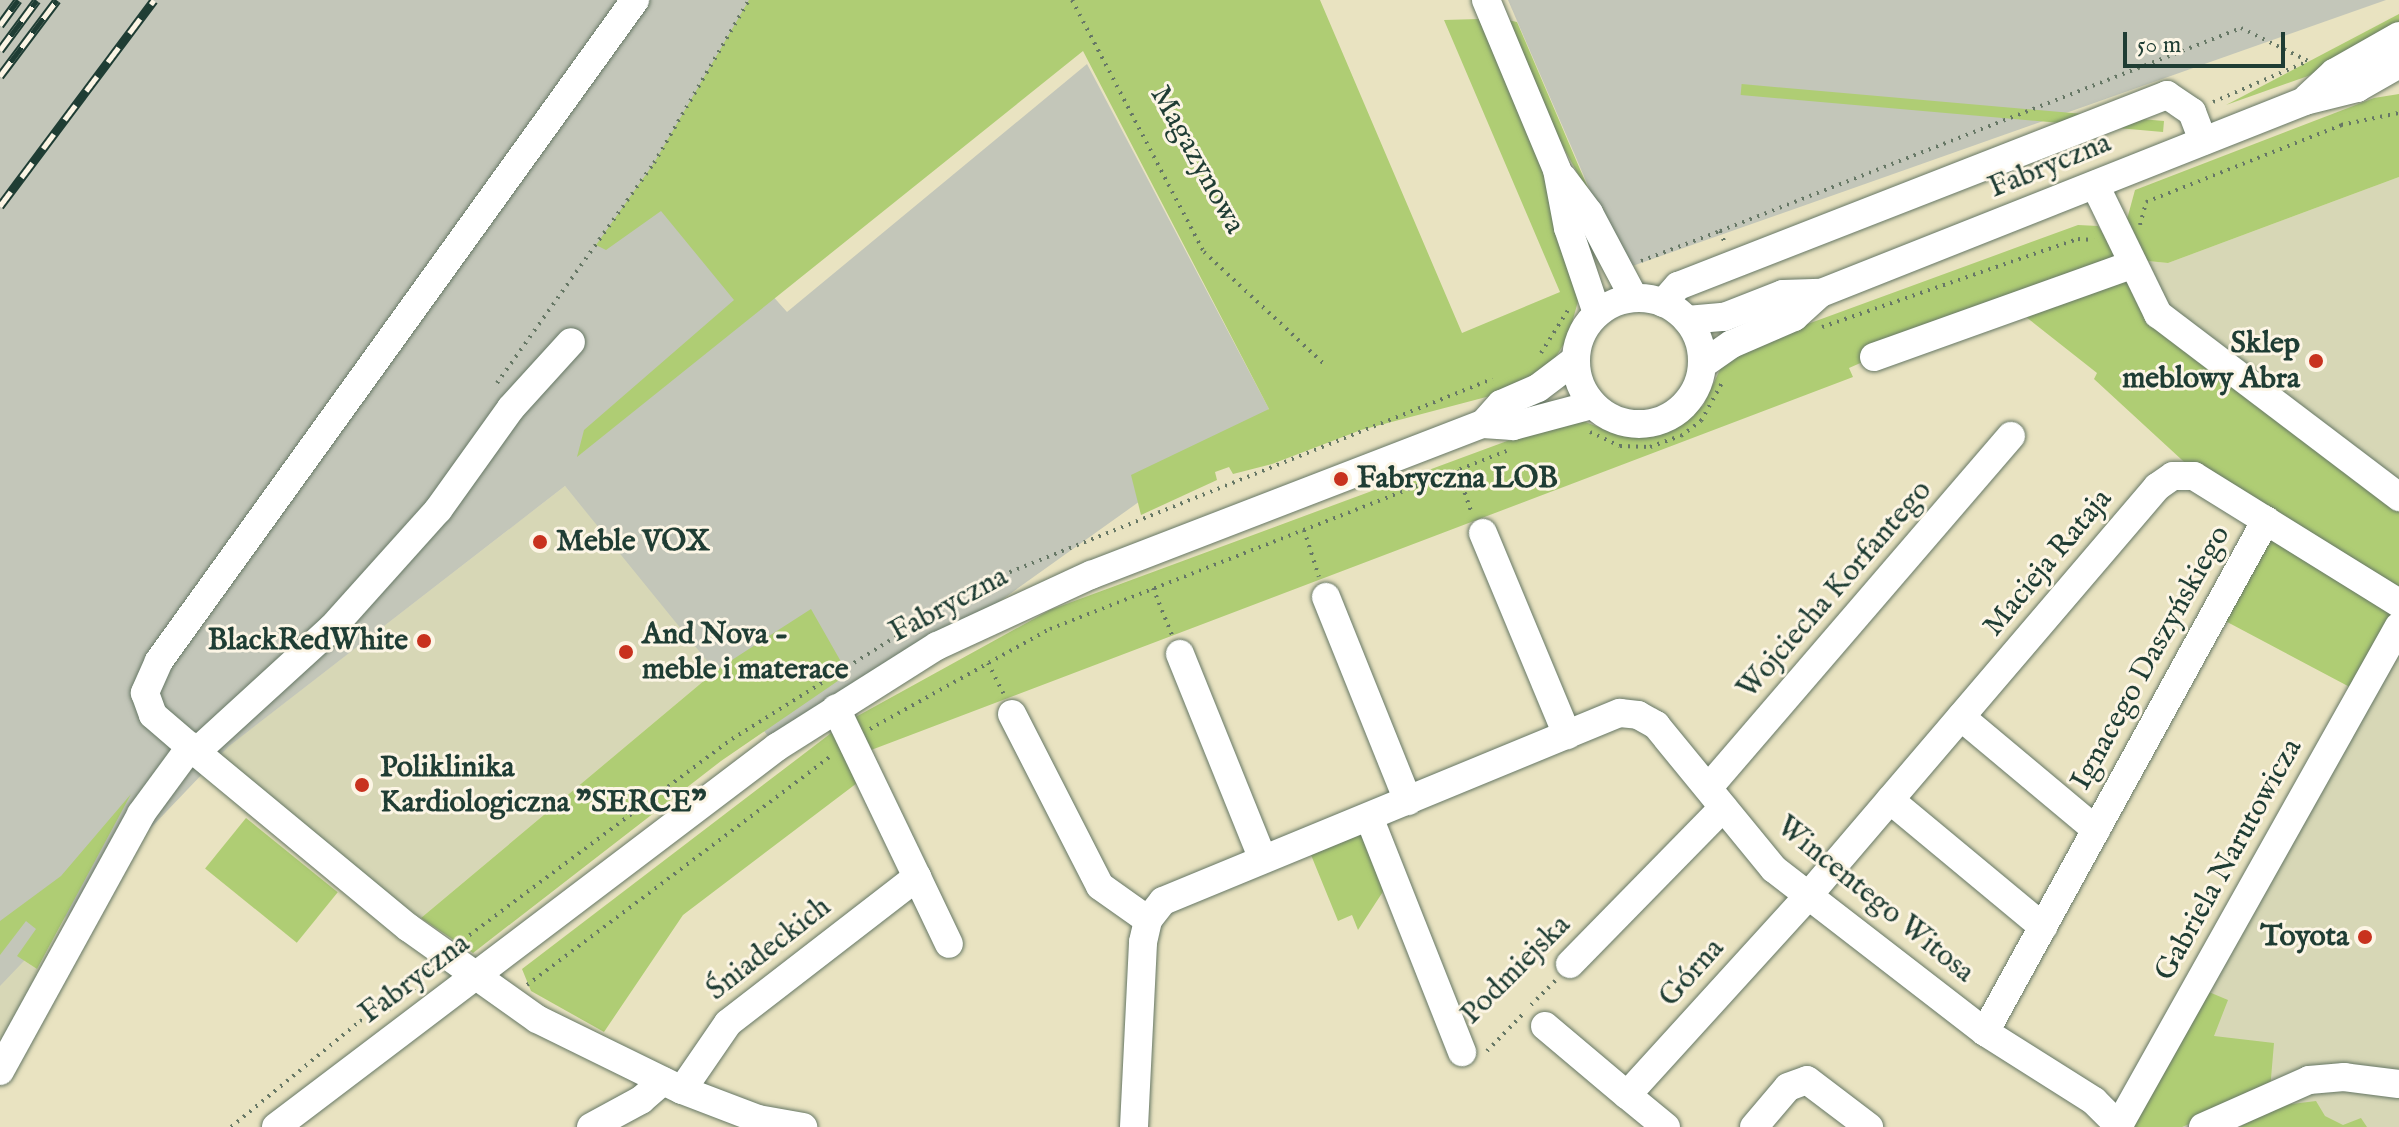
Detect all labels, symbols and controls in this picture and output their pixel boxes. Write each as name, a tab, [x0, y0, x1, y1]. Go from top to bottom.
scale bar	[2127, 16, 2289, 66]
text: 50 m	[2137, 30, 2181, 61]
street label: Magazynowa	[1142, 80, 1252, 240]
street label: Fabryczna	[1984, 125, 2116, 207]
place label: Sklep meblowy Abra	[2122, 326, 2300, 396]
marker: Sklep meblowy Abra	[2307, 352, 2325, 370]
place label: Fabryczna LOB	[1357, 461, 1558, 497]
marker: Fabryczna LOB	[1332, 470, 1350, 488]
street label: Wojciecha Korfantego	[1730, 473, 1940, 707]
street label: Macieja Rataja	[1976, 482, 2120, 644]
street label: Ignacego Daszyńskiego	[2063, 520, 2239, 796]
place label: Meble VOX	[556, 524, 710, 560]
marker: Meble VOX	[531, 533, 549, 551]
street label: Fabryczna	[884, 559, 1014, 651]
place label: And Nova - meble i materace	[642, 617, 849, 688]
place label: BlackRedWhite	[208, 623, 408, 659]
marker: BlackRedWhite	[415, 632, 433, 650]
marker: And Nova - meble i materace	[617, 643, 635, 661]
street label: Gabriela Narutowicza	[2148, 733, 2310, 987]
place label: Poliklinika Kardiologiczna "SERCE"	[380, 750, 706, 820]
marker: Poliklinika Kardiologiczna "SERCE"	[351, 774, 373, 796]
street label: Wincentego Witosa	[1769, 809, 1981, 991]
street label: Śniadeckich	[700, 889, 838, 1009]
street label: Podmiejska	[1454, 908, 1578, 1032]
place label: Toyota	[2260, 919, 2349, 955]
street label: Fabryczna	[353, 926, 477, 1032]
marker: Toyota	[2356, 928, 2374, 946]
street label: Górna	[1652, 931, 1732, 1015]

